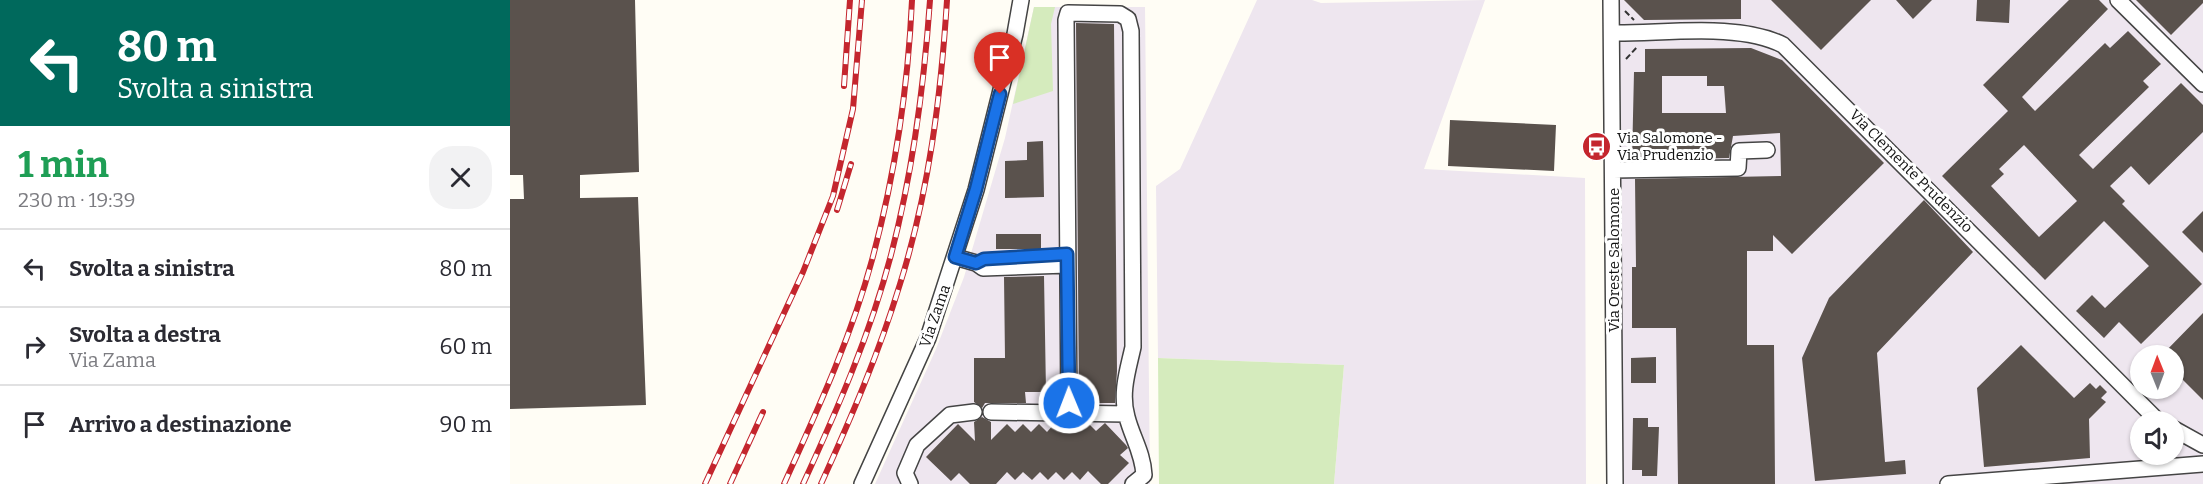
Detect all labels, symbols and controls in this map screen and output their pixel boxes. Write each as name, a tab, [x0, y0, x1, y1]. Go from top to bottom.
text: 80 m	[117, 22, 217, 72]
icon: left	[18, 24, 96, 102]
pin	[974, 32, 1025, 94]
icon: arrive	[983, 41, 1016, 74]
text: Svolta a sinistra	[117, 73, 314, 105]
street label: Via Clemente Prudenzio	[1846, 106, 1976, 236]
place label: Via Salomone - Via Prudenzio	[1617, 129, 1723, 164]
bus stop icon: Via Salomone - Via Prudenzio	[1580, 131, 1612, 163]
text: 1 min	[18, 143, 109, 187]
button: close	[429, 146, 492, 209]
text: 230 m · 19:39	[18, 188, 136, 212]
street label: Via Oreste Salomone	[1605, 188, 1623, 332]
icon: left	[18, 252, 51, 285]
text: Svolta a sinistra	[69, 255, 235, 282]
text: 80 m	[439, 255, 492, 282]
street label: Via Zama	[916, 282, 954, 350]
text: Svolta a destra	[69, 321, 221, 348]
icon: right	[18, 330, 51, 363]
text: 60 m	[440, 333, 492, 360]
north arrow	[2130, 345, 2184, 399]
map controls	[2130, 345, 2184, 465]
text: Via Zama	[69, 348, 156, 372]
position arrow	[1037, 371, 1101, 435]
icon: arrive	[18, 408, 51, 441]
text: Arrivo a destinazione	[69, 411, 292, 438]
text: 90 m	[440, 411, 492, 438]
button: sound	[2130, 411, 2184, 465]

